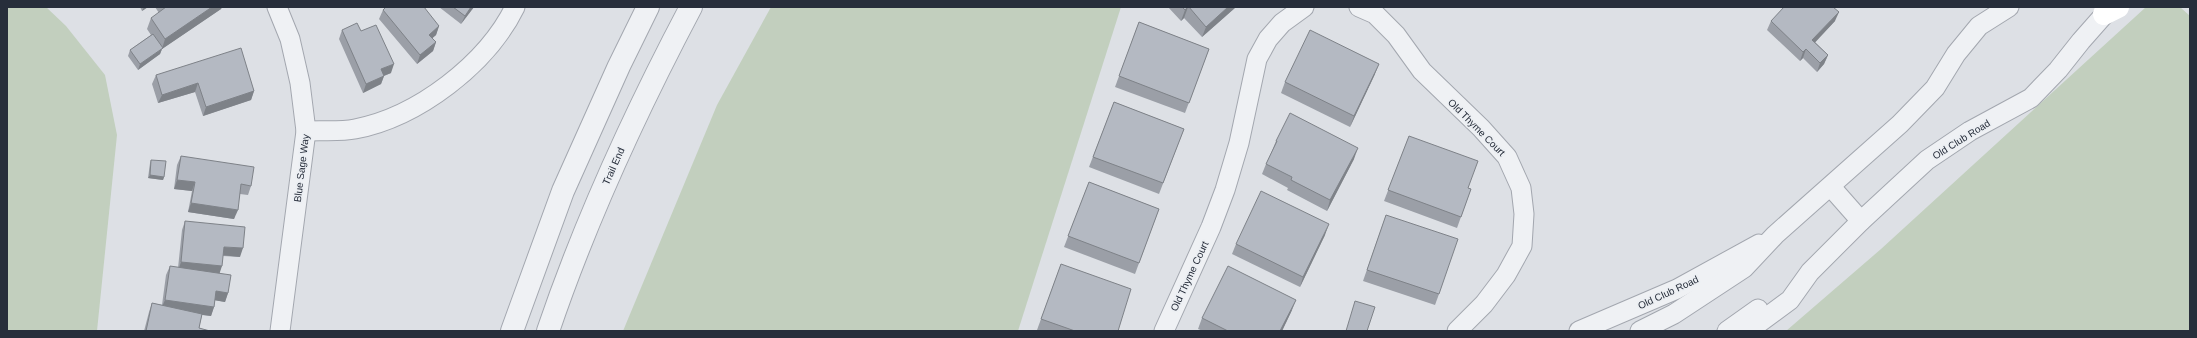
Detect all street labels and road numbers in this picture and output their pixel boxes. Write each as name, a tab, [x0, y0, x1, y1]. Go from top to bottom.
street label: Old Thyme Court	[1446, 97, 1508, 158]
street label: Old Club Road	[1931, 117, 1992, 161]
street label: Blue Sage Way	[292, 133, 311, 203]
street label: Trail End	[600, 146, 627, 187]
street label: Old Thyme Court	[1168, 239, 1211, 313]
street label: Old Club Road	[1636, 274, 1700, 311]

